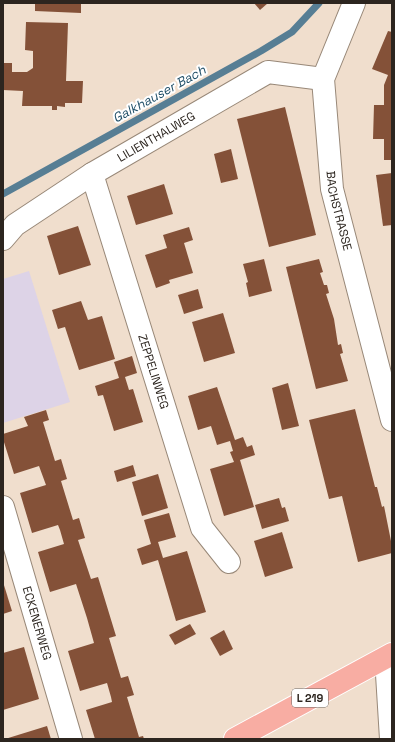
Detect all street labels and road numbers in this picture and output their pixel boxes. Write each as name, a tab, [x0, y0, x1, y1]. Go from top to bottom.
street label: LILIENTHALWEG	[114, 108, 198, 166]
street label: BACHSTRASSE	[323, 170, 356, 253]
street label: ZEPPELINWEG	[134, 332, 173, 411]
street label: ECKENERWEG	[19, 584, 55, 662]
road number: L 219	[292, 689, 328, 707]

